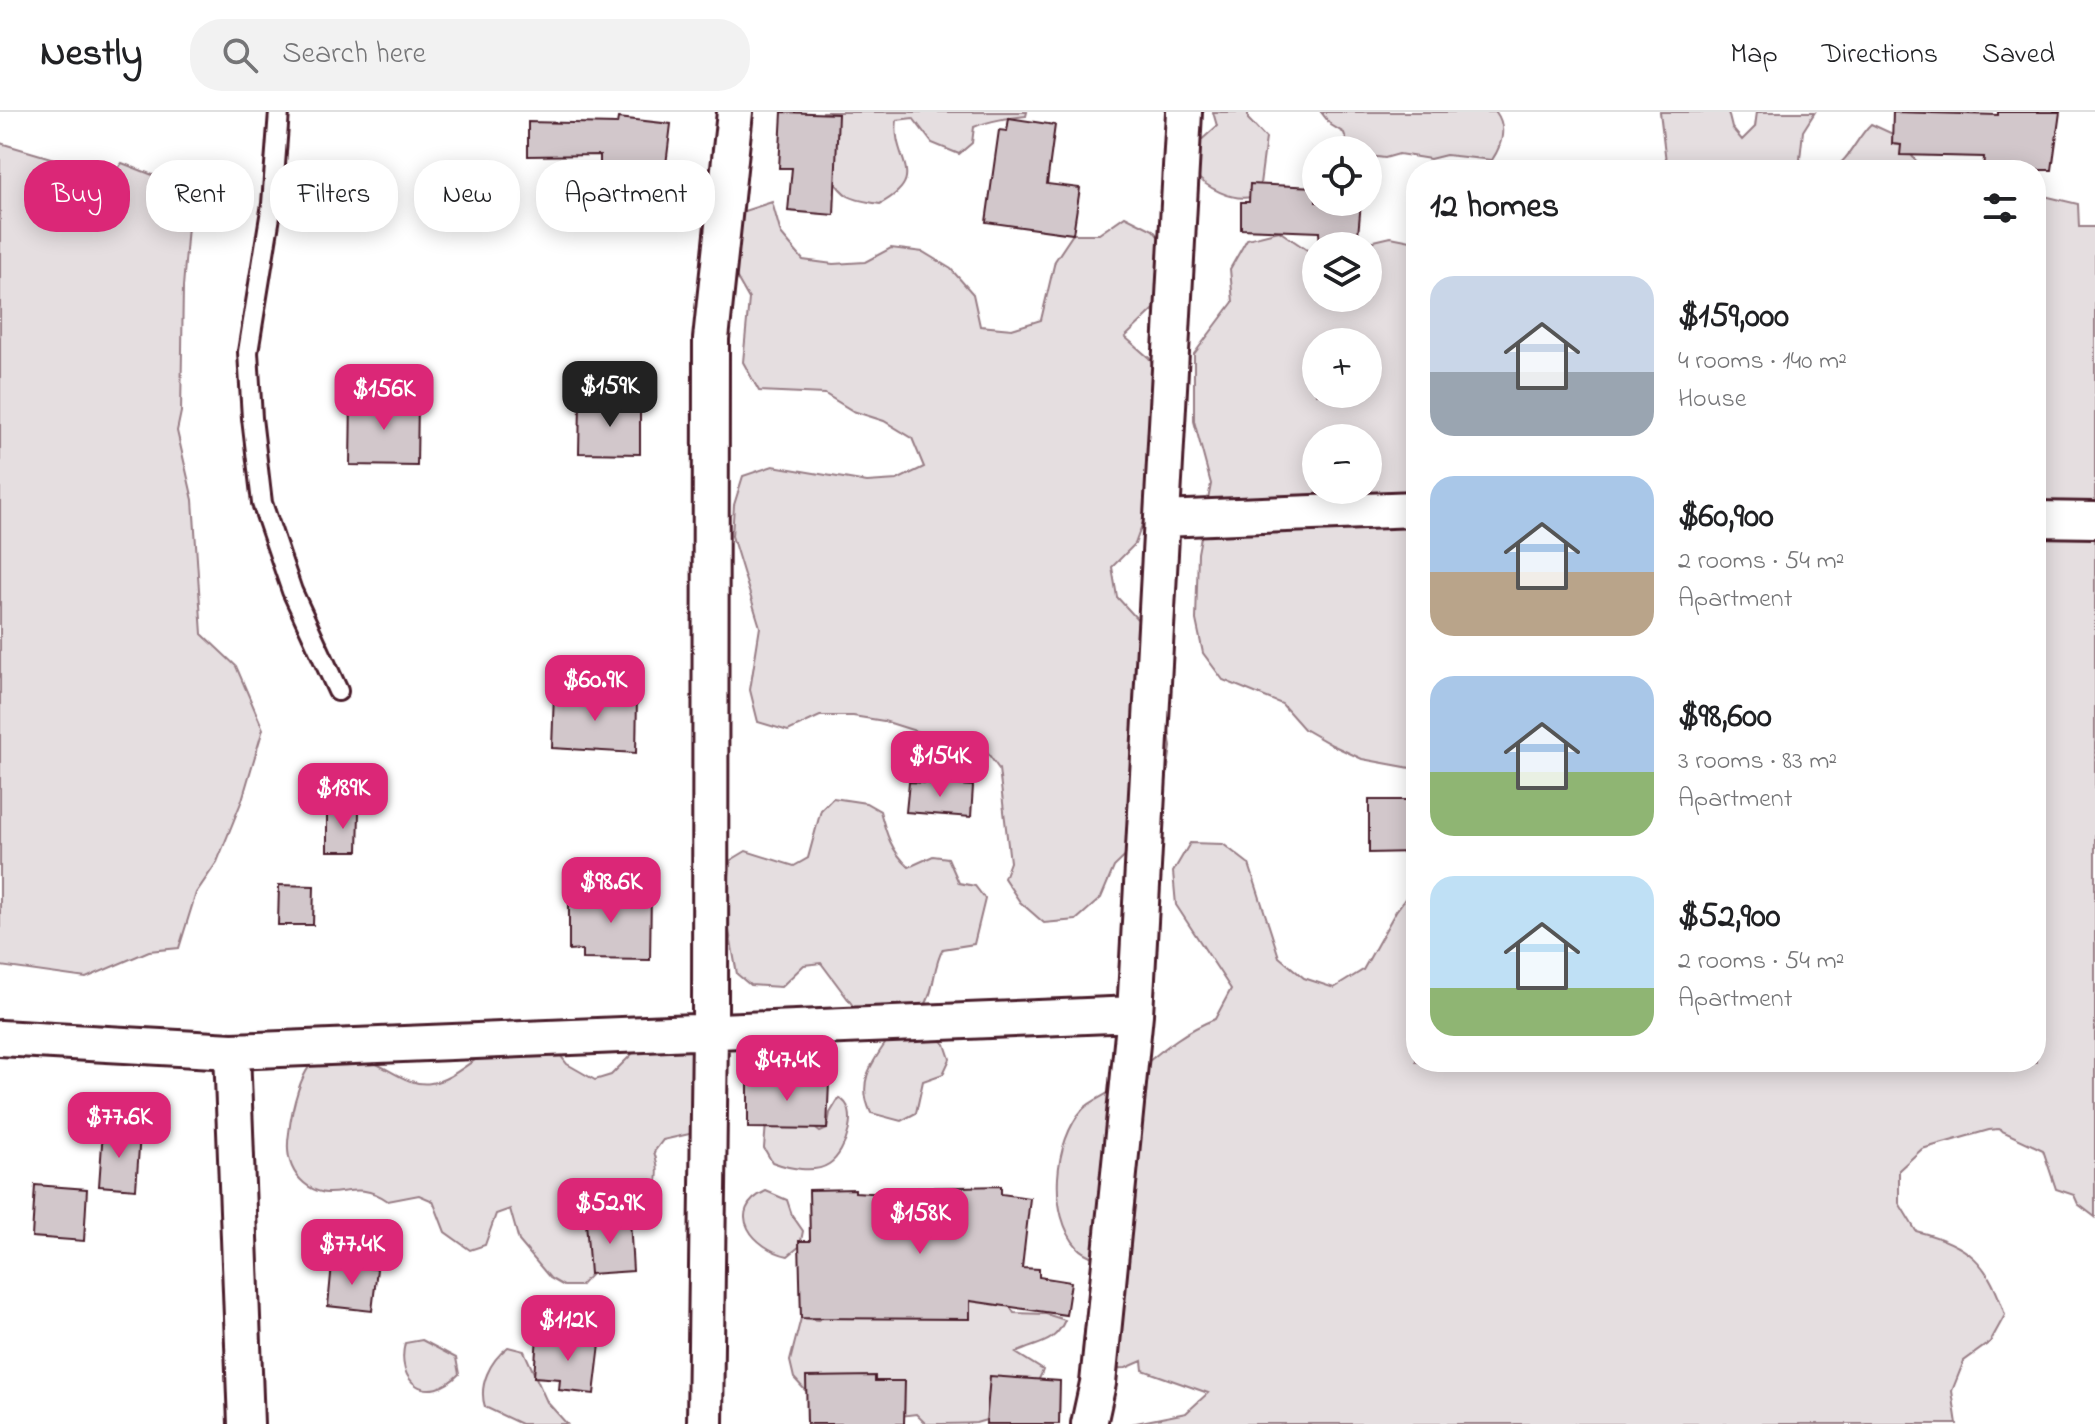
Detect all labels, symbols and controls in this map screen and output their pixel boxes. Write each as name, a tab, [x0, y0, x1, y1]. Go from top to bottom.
search box	[190, 19, 750, 91]
text: Nestly	[40, 27, 142, 83]
icon: search	[218, 33, 262, 77]
text: Search here	[282, 33, 426, 77]
text: Map	[1730, 35, 1778, 76]
text: Directions	[1822, 35, 1938, 76]
text: Saved	[1982, 35, 2055, 76]
map controls	[1302, 136, 1382, 504]
button: locate	[1302, 136, 1382, 216]
chip: Buy	[24, 160, 130, 232]
chip: Rent	[146, 160, 254, 232]
chip: Filters	[270, 160, 398, 232]
chip: New	[414, 160, 520, 232]
chip: Apartment	[536, 160, 715, 232]
text: 12 homes	[1430, 183, 1559, 233]
icon: filters	[1978, 186, 2022, 230]
button: layers	[1302, 232, 1382, 312]
text: $159,000	[1678, 293, 1789, 343]
icon: home	[1494, 308, 1590, 404]
button: +	[1302, 328, 1382, 408]
text: 4 rooms · 140 m²	[1678, 343, 1847, 381]
pin: $159K	[554, 361, 666, 429]
pin: $156K	[328, 364, 440, 432]
text: $159K	[580, 368, 640, 406]
text: $156K	[353, 371, 415, 409]
text: House	[1678, 381, 1746, 419]
button: −	[1302, 424, 1382, 504]
text: $60,900	[1678, 493, 1774, 543]
icon: home	[1494, 508, 1590, 604]
text: 2 rooms · 54 m²	[1678, 543, 1844, 581]
text: Apartment	[1678, 581, 1792, 619]
pin: $60.9K	[530, 655, 660, 723]
text: $60.9K	[563, 662, 627, 700]
text: $98,600	[1678, 693, 1772, 743]
icon: home	[1494, 708, 1590, 804]
pin: $154K	[884, 731, 996, 799]
text: $154K	[909, 738, 971, 776]
text: 3 rooms · 83 m²	[1678, 743, 1837, 781]
pin: $189K	[287, 763, 399, 831]
text: $189K	[316, 770, 370, 808]
text: Apartment	[1678, 781, 1792, 819]
pin: $98.6K	[546, 857, 676, 925]
text: $98.6K	[580, 864, 642, 902]
text: $52,900	[1678, 893, 1780, 943]
icon: home	[1494, 908, 1590, 1004]
text: 2 rooms · 54 m²	[1678, 943, 1844, 981]
text: Apartment	[1678, 981, 1792, 1019]
pin: $47.4K	[722, 1035, 852, 1103]
text: $47.4K	[754, 1042, 820, 1080]
pin: $77.6K	[54, 1092, 184, 1160]
text: $77.6K	[86, 1099, 152, 1137]
pin: $52.9K	[545, 1178, 675, 1246]
text: $52.9K	[575, 1185, 645, 1223]
pin: $158K	[864, 1188, 976, 1256]
text: $158K	[889, 1195, 951, 1233]
pin: $77.4K	[287, 1219, 417, 1287]
text: $77.4K	[319, 1226, 385, 1264]
pin: $112K	[512, 1295, 624, 1363]
text: $112K	[539, 1302, 597, 1340]

